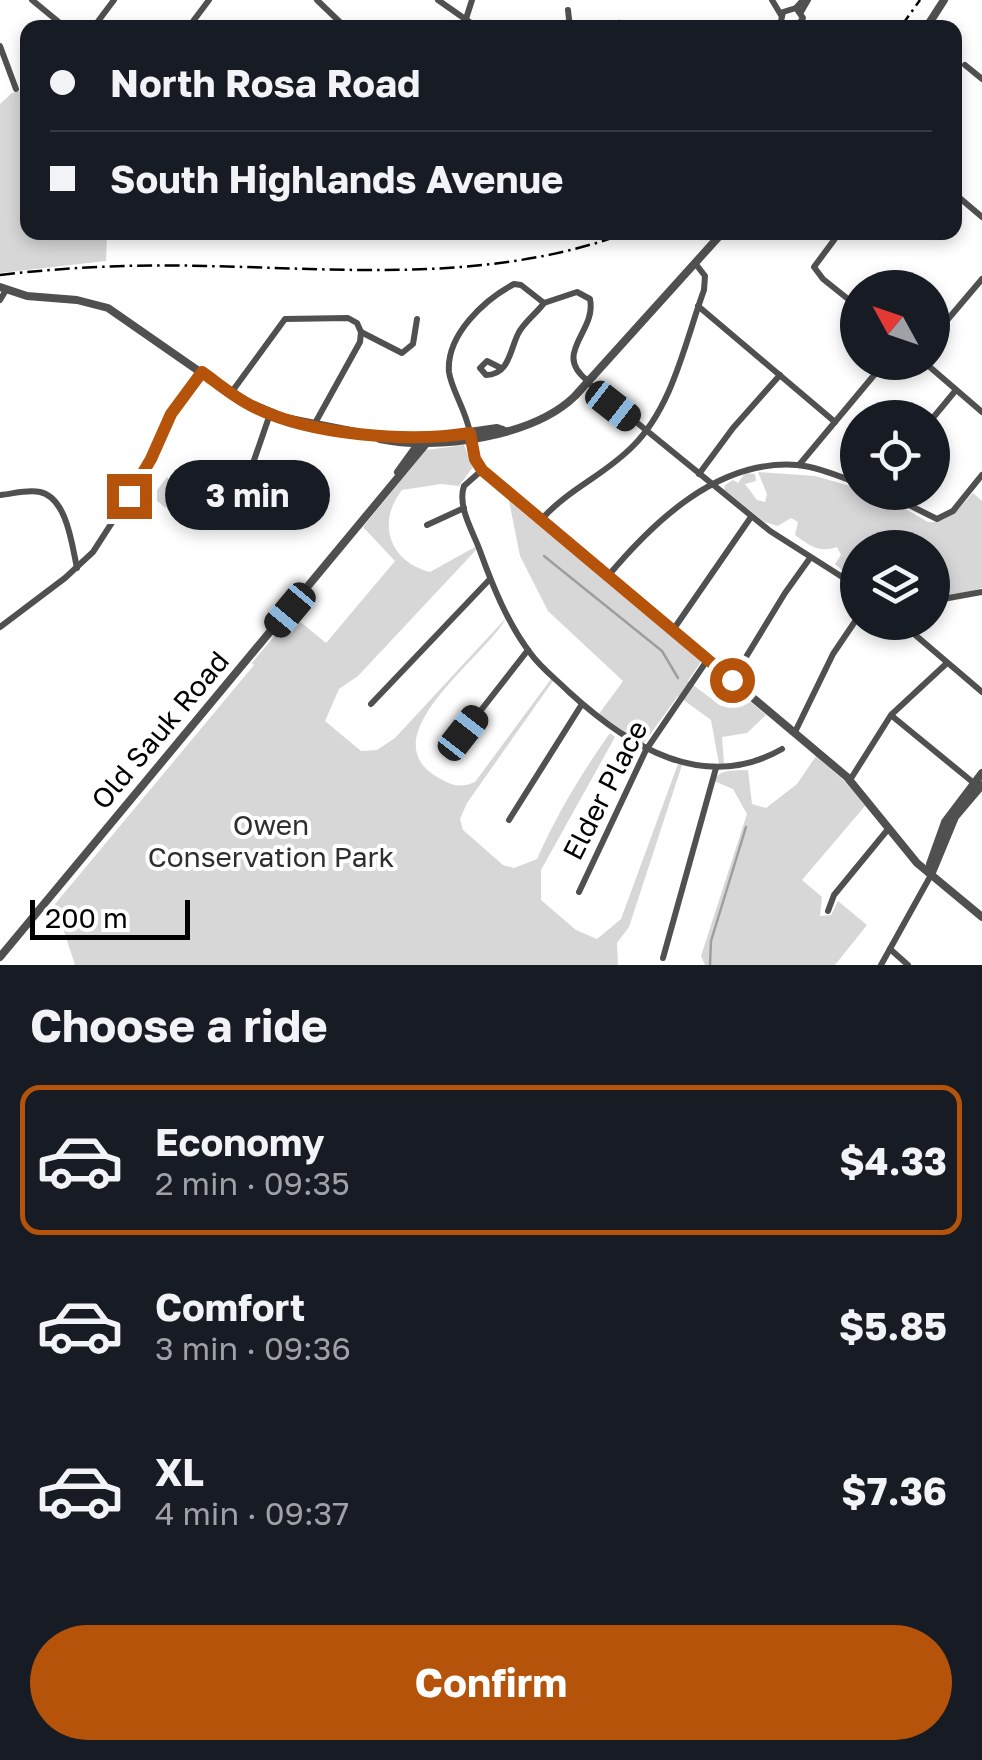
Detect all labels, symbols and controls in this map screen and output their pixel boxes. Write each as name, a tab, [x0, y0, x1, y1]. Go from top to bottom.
text: North Rosa Road	[110, 60, 420, 105]
text: South Highlands Avenue	[110, 156, 564, 201]
north arrow	[840, 270, 950, 380]
map controls	[840, 270, 950, 640]
car	[580, 376, 646, 436]
button: locate	[840, 400, 950, 510]
callout: 3 min	[164, 461, 329, 531]
route end	[107, 474, 152, 519]
text: 3 min	[206, 476, 289, 514]
button: layers	[840, 530, 950, 640]
car	[259, 577, 321, 643]
street label: Old Sauk Road	[84, 644, 235, 815]
route start	[710, 658, 755, 703]
car	[433, 700, 493, 766]
street label: Elder Place	[555, 715, 654, 865]
park label: Owen Conservation Park	[148, 808, 394, 873]
scale bar	[30, 895, 190, 940]
text: 200 m	[45, 901, 128, 934]
text: Choose a ride	[30, 998, 328, 1052]
icon: car	[35, 1115, 125, 1205]
text: Economy	[155, 1119, 324, 1164]
text: $4.33	[839, 1138, 947, 1183]
text: 2 min · 09:35	[155, 1164, 350, 1202]
icon: car	[35, 1280, 125, 1370]
text: Comfort	[155, 1284, 305, 1329]
text: $5.85	[839, 1303, 947, 1348]
text: 3 min · 09:36	[155, 1329, 351, 1367]
icon: car	[35, 1445, 125, 1535]
text: XL	[155, 1449, 204, 1494]
text: $7.36	[841, 1468, 947, 1513]
text: 4 min · 09:37	[155, 1494, 349, 1532]
button: Confirm	[30, 1625, 952, 1740]

